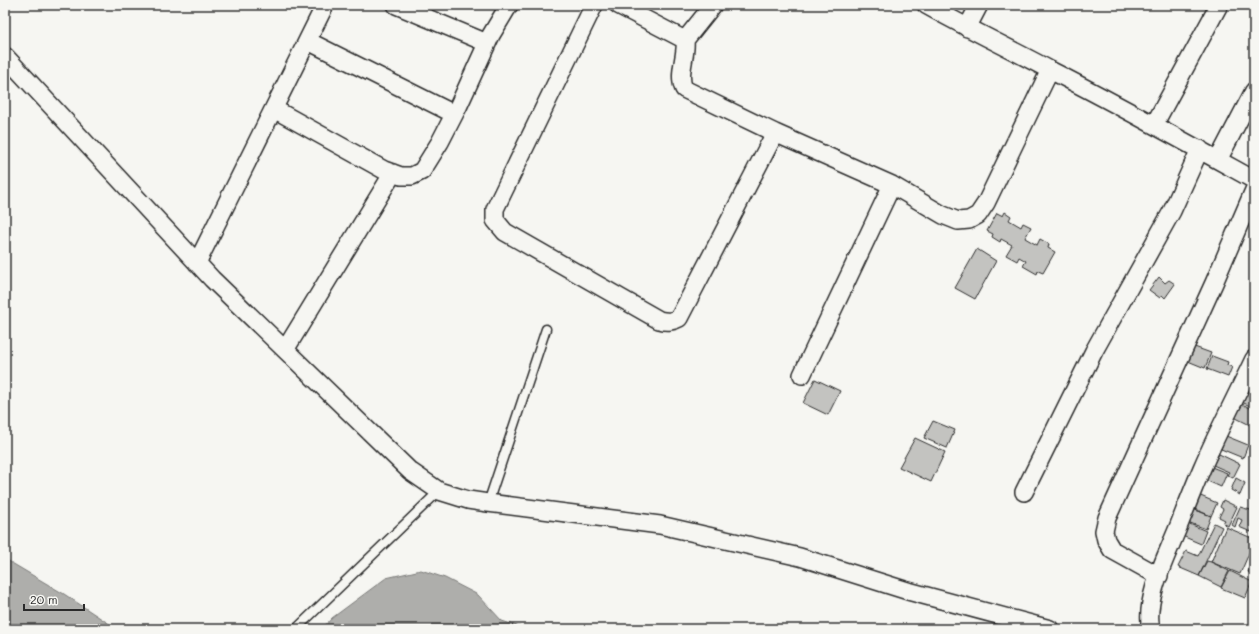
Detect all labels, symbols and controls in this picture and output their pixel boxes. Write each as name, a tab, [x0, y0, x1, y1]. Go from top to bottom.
scale bar	[24, 586, 84, 612]
text: 20 m	[30, 591, 58, 607]

